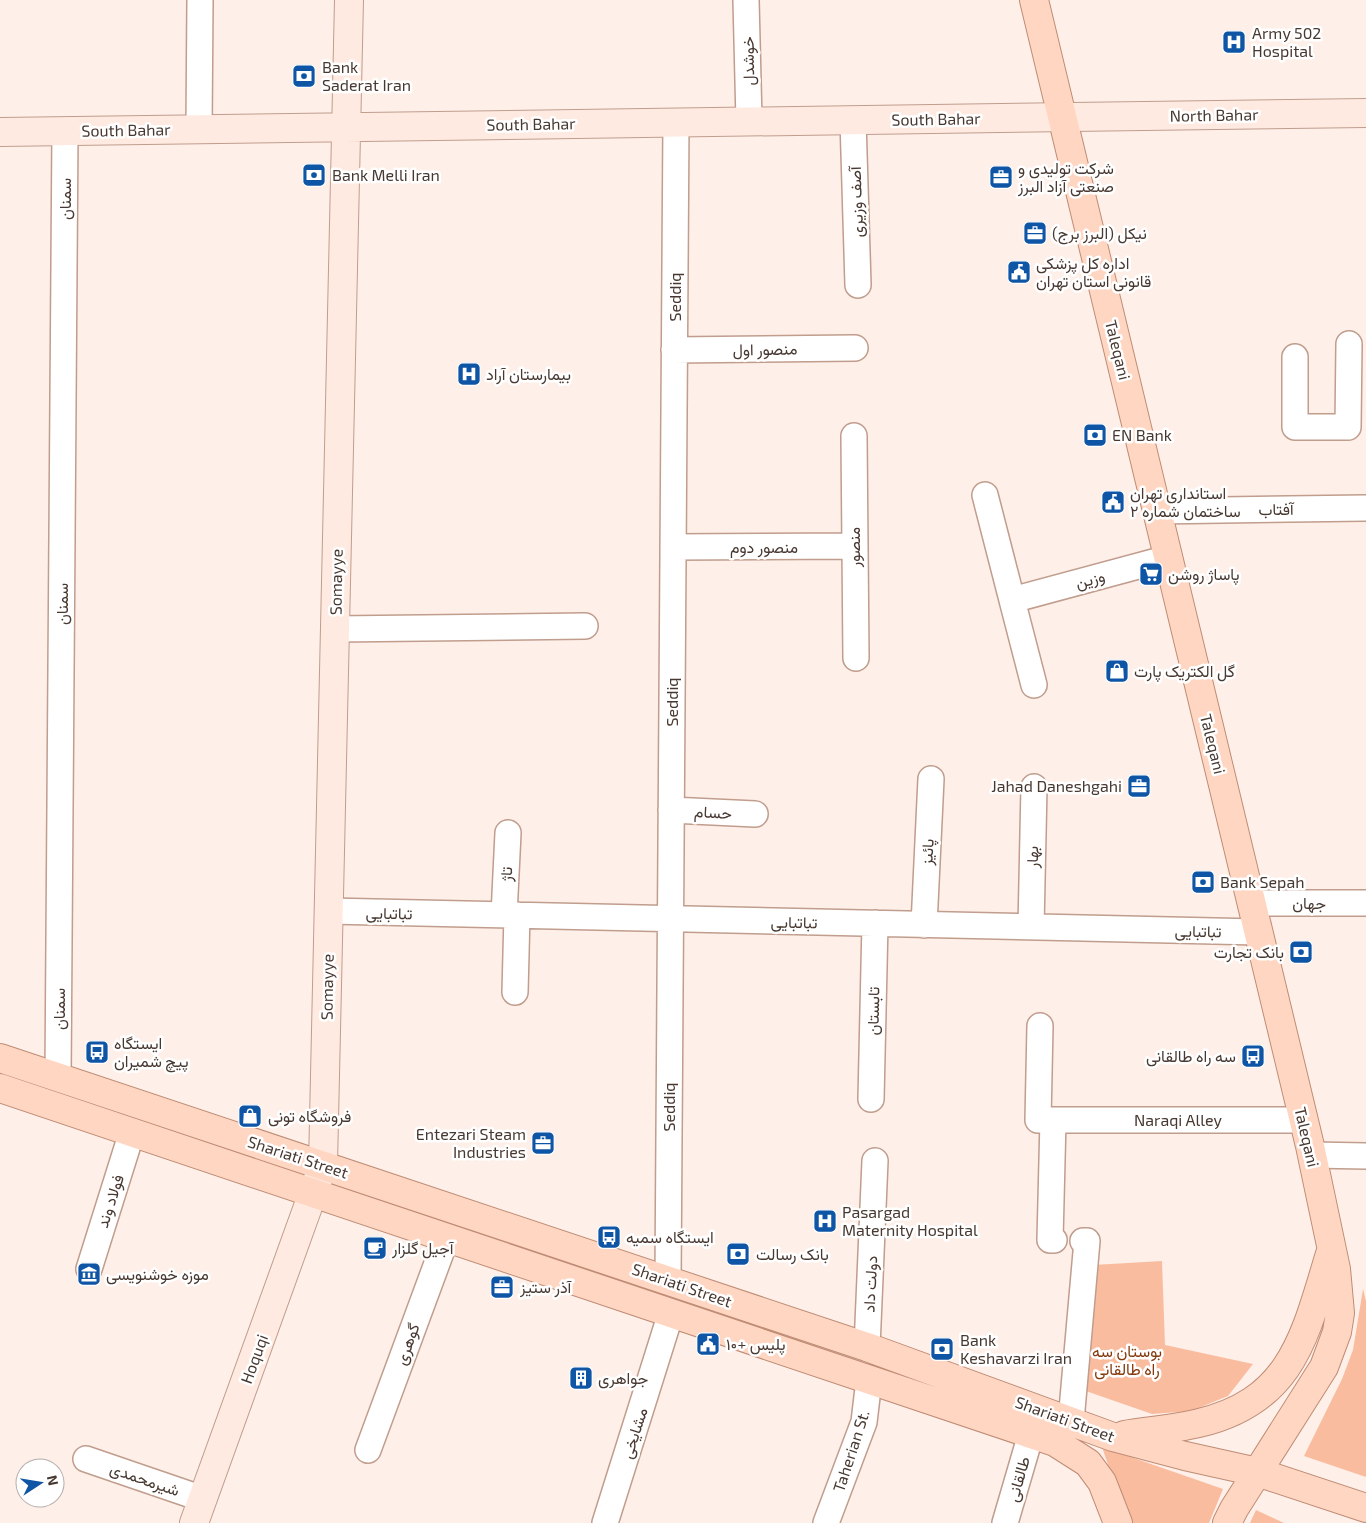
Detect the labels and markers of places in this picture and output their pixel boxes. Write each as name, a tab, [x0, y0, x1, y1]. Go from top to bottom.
place label: Army 502 Hospital	[1252, 23, 1321, 60]
hospital icon: Army 502 Hospital	[1221, 29, 1247, 55]
place label: Bank Saderat Iran	[322, 57, 411, 94]
bank icon: Bank Saderat Iran	[291, 63, 317, 89]
place label: شرکت تولیدی و صنعتی آزاد البرز	[1017, 158, 1114, 197]
bank icon: Bank Melli Iran	[301, 162, 327, 188]
office icon: شرکت تولیدی و صنعتی آزاد البرز	[988, 164, 1014, 190]
place label: Bank Melli Iran	[332, 165, 440, 184]
office icon: نیکل (البرز برج)	[1022, 220, 1048, 246]
place label: نیکل (البرز برج)	[1052, 223, 1147, 245]
place label: اداره کل پزشکی قانونی استان تهران	[1036, 253, 1151, 292]
public building icon: اداره کل پزشکی قانونی استان تهران	[1006, 259, 1032, 285]
hospital icon: بیمارستان آراد	[456, 361, 482, 387]
place label: بیمارستان آراد	[486, 364, 571, 385]
bank icon: EN Bank	[1082, 422, 1108, 448]
place label: EN Bank	[1112, 425, 1172, 444]
place label: استانداری تهران ساختمان شماره ۲	[1130, 483, 1241, 522]
public building icon: استانداری تهران ساختمان شماره ۲	[1100, 489, 1126, 515]
supermarket icon: پاساژ روشن	[1138, 561, 1164, 587]
place label: پاساژ روشن	[1168, 564, 1240, 586]
shop icon: گل الکتریک پارت	[1104, 658, 1130, 684]
place label: گل الکتریک پارت	[1134, 661, 1235, 683]
office icon: Jahad Daneshgahi	[1126, 773, 1152, 799]
place label: Jahad Daneshgahi	[991, 776, 1122, 795]
bank icon: Bank Sepah	[1190, 869, 1216, 895]
place label: Bank Sepah	[1220, 872, 1304, 891]
bank icon: بانک تجارت	[1288, 939, 1314, 965]
place label: بانک تجارت	[1214, 942, 1284, 963]
place label: ایستگاه پیچ شمیران	[114, 1033, 189, 1073]
bus stop icon: ایستگاه پیچ شمیران	[84, 1039, 110, 1065]
bus stop icon: سه راه طالقانی	[1240, 1043, 1266, 1069]
place label: سه راه طالقانی	[1146, 1046, 1236, 1067]
shop icon: فروشگاه تونی	[237, 1103, 263, 1129]
place label: فروشگاه تونی	[268, 1106, 351, 1127]
place label: Entezari Steam Industries	[416, 1124, 526, 1161]
office icon: Entezari Steam Industries	[530, 1130, 556, 1156]
place label: Pasargad Maternity Hospital	[842, 1202, 978, 1239]
hospital icon: Pasargad Maternity Hospital	[812, 1208, 838, 1234]
bus stop icon: ایستگاه سمیه	[596, 1224, 622, 1250]
place label: ایستگاه سمیه	[626, 1227, 714, 1247]
cafe icon: آجیل گلزار	[362, 1235, 388, 1261]
place label: آجیل گلزار	[391, 1238, 455, 1259]
bank icon: بانک رسالت	[725, 1241, 751, 1267]
place label: بانک رسالت	[756, 1244, 829, 1265]
museum icon: موزه خوشنویسی	[76, 1261, 102, 1287]
place label: موزه خوشنویسی	[106, 1264, 209, 1285]
office icon: آذر ستیز	[489, 1274, 515, 1300]
place label: آذر ستیز	[519, 1277, 573, 1298]
place label: Bank Keshavarzi Iran	[960, 1330, 1072, 1367]
public building icon: پلیس +۱۰	[695, 1331, 721, 1357]
place label: پلیس +۱۰	[726, 1334, 785, 1356]
bank icon: Bank Keshavarzi Iran	[929, 1336, 955, 1362]
building icon: جواهری	[568, 1365, 594, 1391]
place label: جواهری	[598, 1368, 648, 1389]

